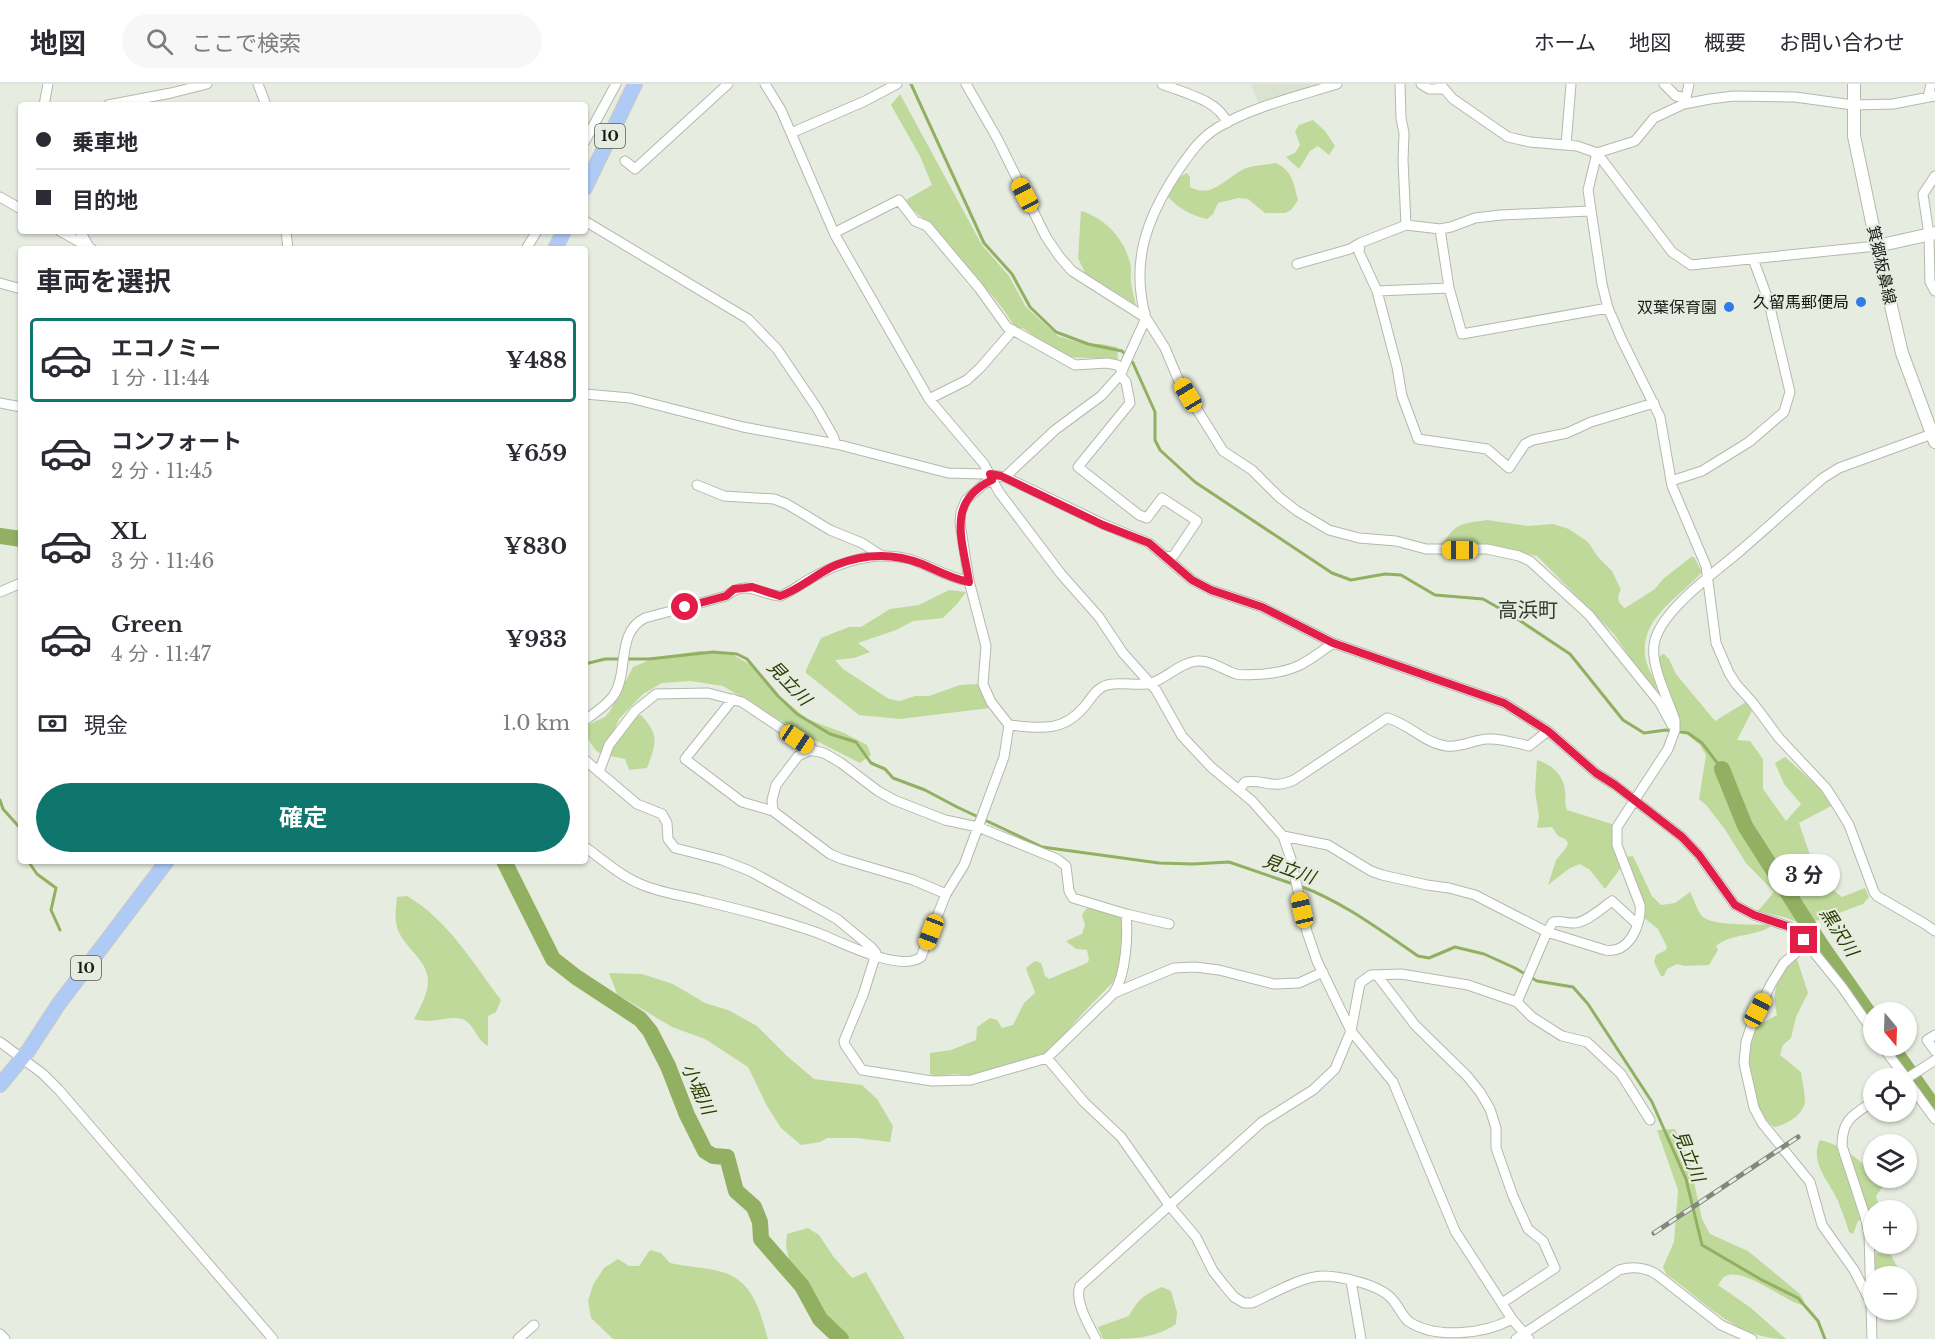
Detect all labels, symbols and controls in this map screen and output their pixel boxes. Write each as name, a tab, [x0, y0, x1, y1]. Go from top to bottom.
search box	[122, 14, 542, 68]
icon: search	[143, 25, 176, 58]
text: 地図	[30, 26, 86, 61]
text: ここで検索	[191, 30, 301, 57]
text: ホーム	[1534, 30, 1596, 56]
text: 地図	[1629, 30, 1671, 56]
text: 概要	[1704, 30, 1746, 56]
text: お問い合わせ	[1779, 30, 1905, 56]
road number: 10	[595, 124, 625, 148]
text: 乗車地	[72, 129, 138, 156]
car	[1009, 175, 1041, 215]
text: 目的地	[72, 187, 138, 214]
street label: 箕郷板鼻線	[1863, 224, 1901, 306]
text: 車両を選択	[36, 265, 171, 298]
place label: 久留馬郵便局	[1753, 292, 1849, 312]
marker: 久留馬郵便局	[1854, 295, 1868, 309]
place label: 双葉保育園	[1637, 297, 1717, 317]
marker: 双葉保育園	[1722, 300, 1736, 314]
icon: car	[39, 333, 93, 387]
text: エコノミー	[111, 335, 221, 362]
text: ¥488	[506, 347, 567, 374]
text: 1 分 · 11:44	[111, 366, 210, 390]
car	[1171, 375, 1205, 415]
icon: car	[39, 426, 93, 480]
text: コンフォート	[111, 428, 242, 455]
text: ¥659	[506, 440, 567, 467]
text: 2 分 · 11:45	[111, 459, 213, 483]
text: XL	[111, 518, 146, 545]
icon: car	[39, 519, 93, 573]
text: ¥830	[504, 533, 567, 560]
car	[1442, 541, 1478, 559]
text: 3 分 · 11:46	[111, 549, 214, 573]
route start	[671, 593, 698, 620]
district label: 高浜町	[1498, 598, 1558, 622]
text: Green	[111, 611, 183, 638]
icon: car	[39, 612, 93, 666]
text: ¥933	[505, 626, 567, 653]
text: 4 分 · 11:47	[111, 642, 211, 666]
water label: 見立川	[762, 656, 817, 712]
icon: cash	[36, 707, 69, 740]
text: 1.0 km	[502, 711, 570, 735]
text: 現金	[84, 712, 128, 739]
car	[777, 721, 817, 757]
button: 確定	[36, 783, 570, 852]
water label: 見立川	[1260, 849, 1320, 889]
callout: 3 分	[1768, 853, 1840, 895]
text: 3 分	[1785, 863, 1823, 887]
car	[1289, 890, 1315, 930]
water label: 黒沢川	[1815, 903, 1864, 962]
car	[916, 912, 946, 952]
route end	[1790, 926, 1817, 953]
road number: 10	[71, 956, 101, 980]
car	[1742, 990, 1774, 1030]
north arrow	[1863, 1002, 1917, 1056]
map controls	[1863, 1002, 1917, 1320]
water label: 小堀川	[677, 1060, 720, 1120]
button: locate	[1863, 1068, 1917, 1122]
water label: 見立川	[1669, 1127, 1710, 1187]
button: layers	[1863, 1134, 1917, 1188]
button: +	[1863, 1200, 1917, 1254]
button: −	[1863, 1266, 1917, 1320]

